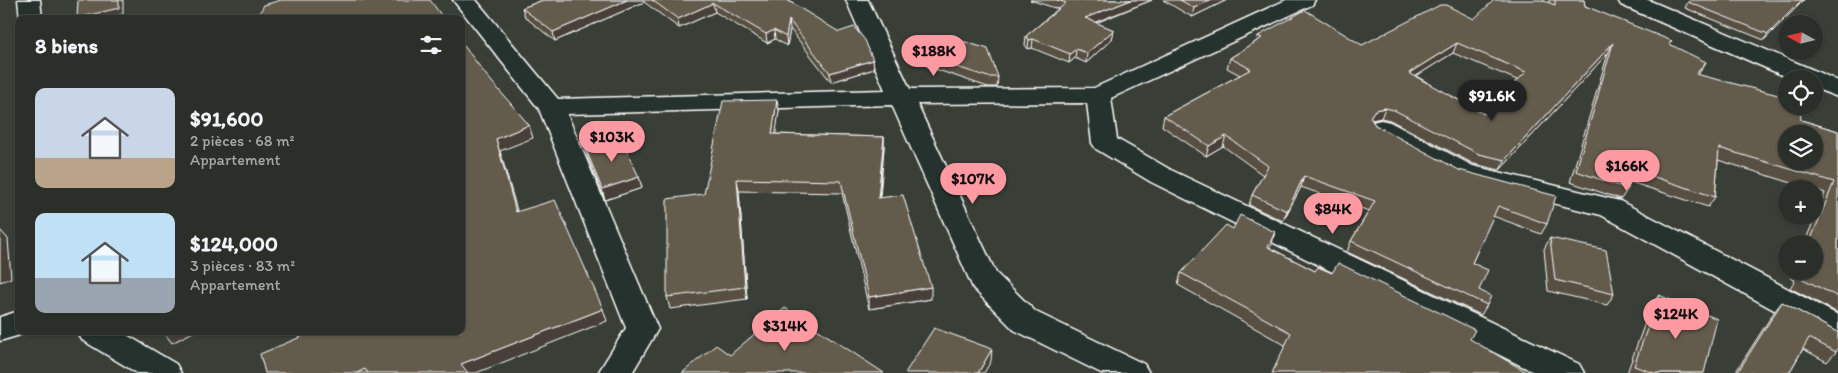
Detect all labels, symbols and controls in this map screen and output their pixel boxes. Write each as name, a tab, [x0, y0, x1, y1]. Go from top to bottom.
north arrow	[1778, 15, 1822, 60]
map controls	[1778, 15, 1823, 280]
icon: filters	[417, 31, 445, 59]
text: 8 biens	[35, 33, 98, 58]
pin: $188K	[899, 34, 969, 77]
text: $188K	[912, 41, 956, 60]
button: locate	[1778, 70, 1823, 115]
pin: $91.6K	[1451, 80, 1533, 122]
text: $91.6K	[1469, 86, 1515, 105]
text: $91,600	[190, 106, 263, 131]
icon: home	[75, 108, 135, 168]
pin: $103K	[577, 120, 647, 163]
button: layers	[1778, 125, 1823, 170]
text: $103K	[590, 127, 634, 146]
text: 2 pièces · 68 m²	[190, 131, 295, 150]
text: Appartement	[190, 150, 281, 169]
pin: $166K	[1592, 150, 1662, 192]
text: $166K	[1606, 156, 1648, 175]
pin: $107K	[938, 162, 1008, 205]
text: $107K	[951, 169, 995, 188]
button: +	[1778, 180, 1823, 225]
pin: $84K	[1303, 192, 1363, 235]
text: $84K	[1315, 199, 1351, 218]
text: $124,000	[190, 231, 278, 256]
icon: home	[75, 233, 135, 293]
button: −	[1778, 235, 1823, 280]
text: 3 pièces · 83 m²	[190, 256, 295, 275]
text: Appartement	[190, 275, 281, 294]
pin: $124K	[1641, 298, 1711, 340]
text: $124K	[1654, 304, 1698, 323]
pin: $314K	[750, 310, 820, 352]
text: $314K	[763, 316, 807, 335]

